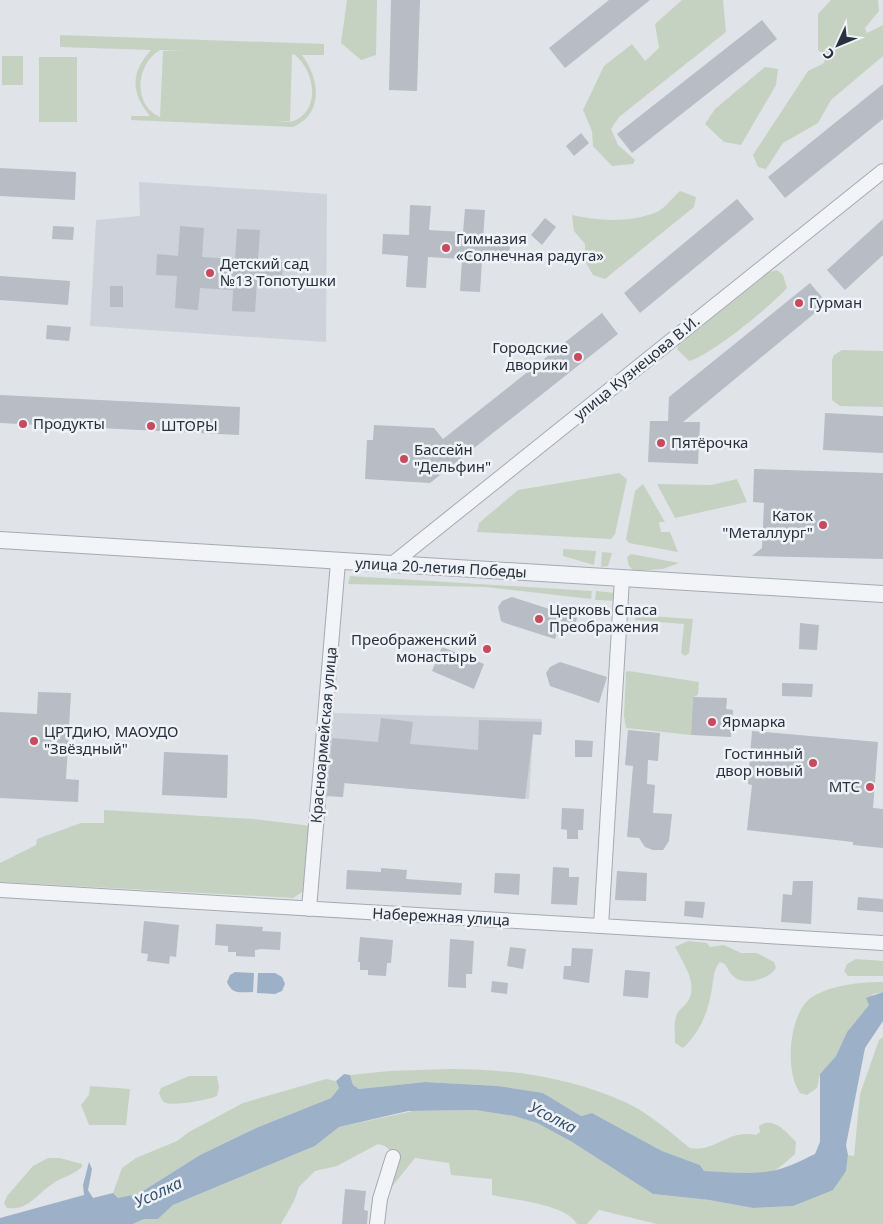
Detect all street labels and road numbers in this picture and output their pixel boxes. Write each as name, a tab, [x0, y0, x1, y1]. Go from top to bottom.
street label: улица Кузнецова В.И.	[569, 310, 703, 424]
street label: улица 20-летия Победы	[355, 553, 527, 581]
street label: Красноармейская улица	[305, 646, 341, 824]
street label: Набережная улица	[372, 902, 510, 930]

